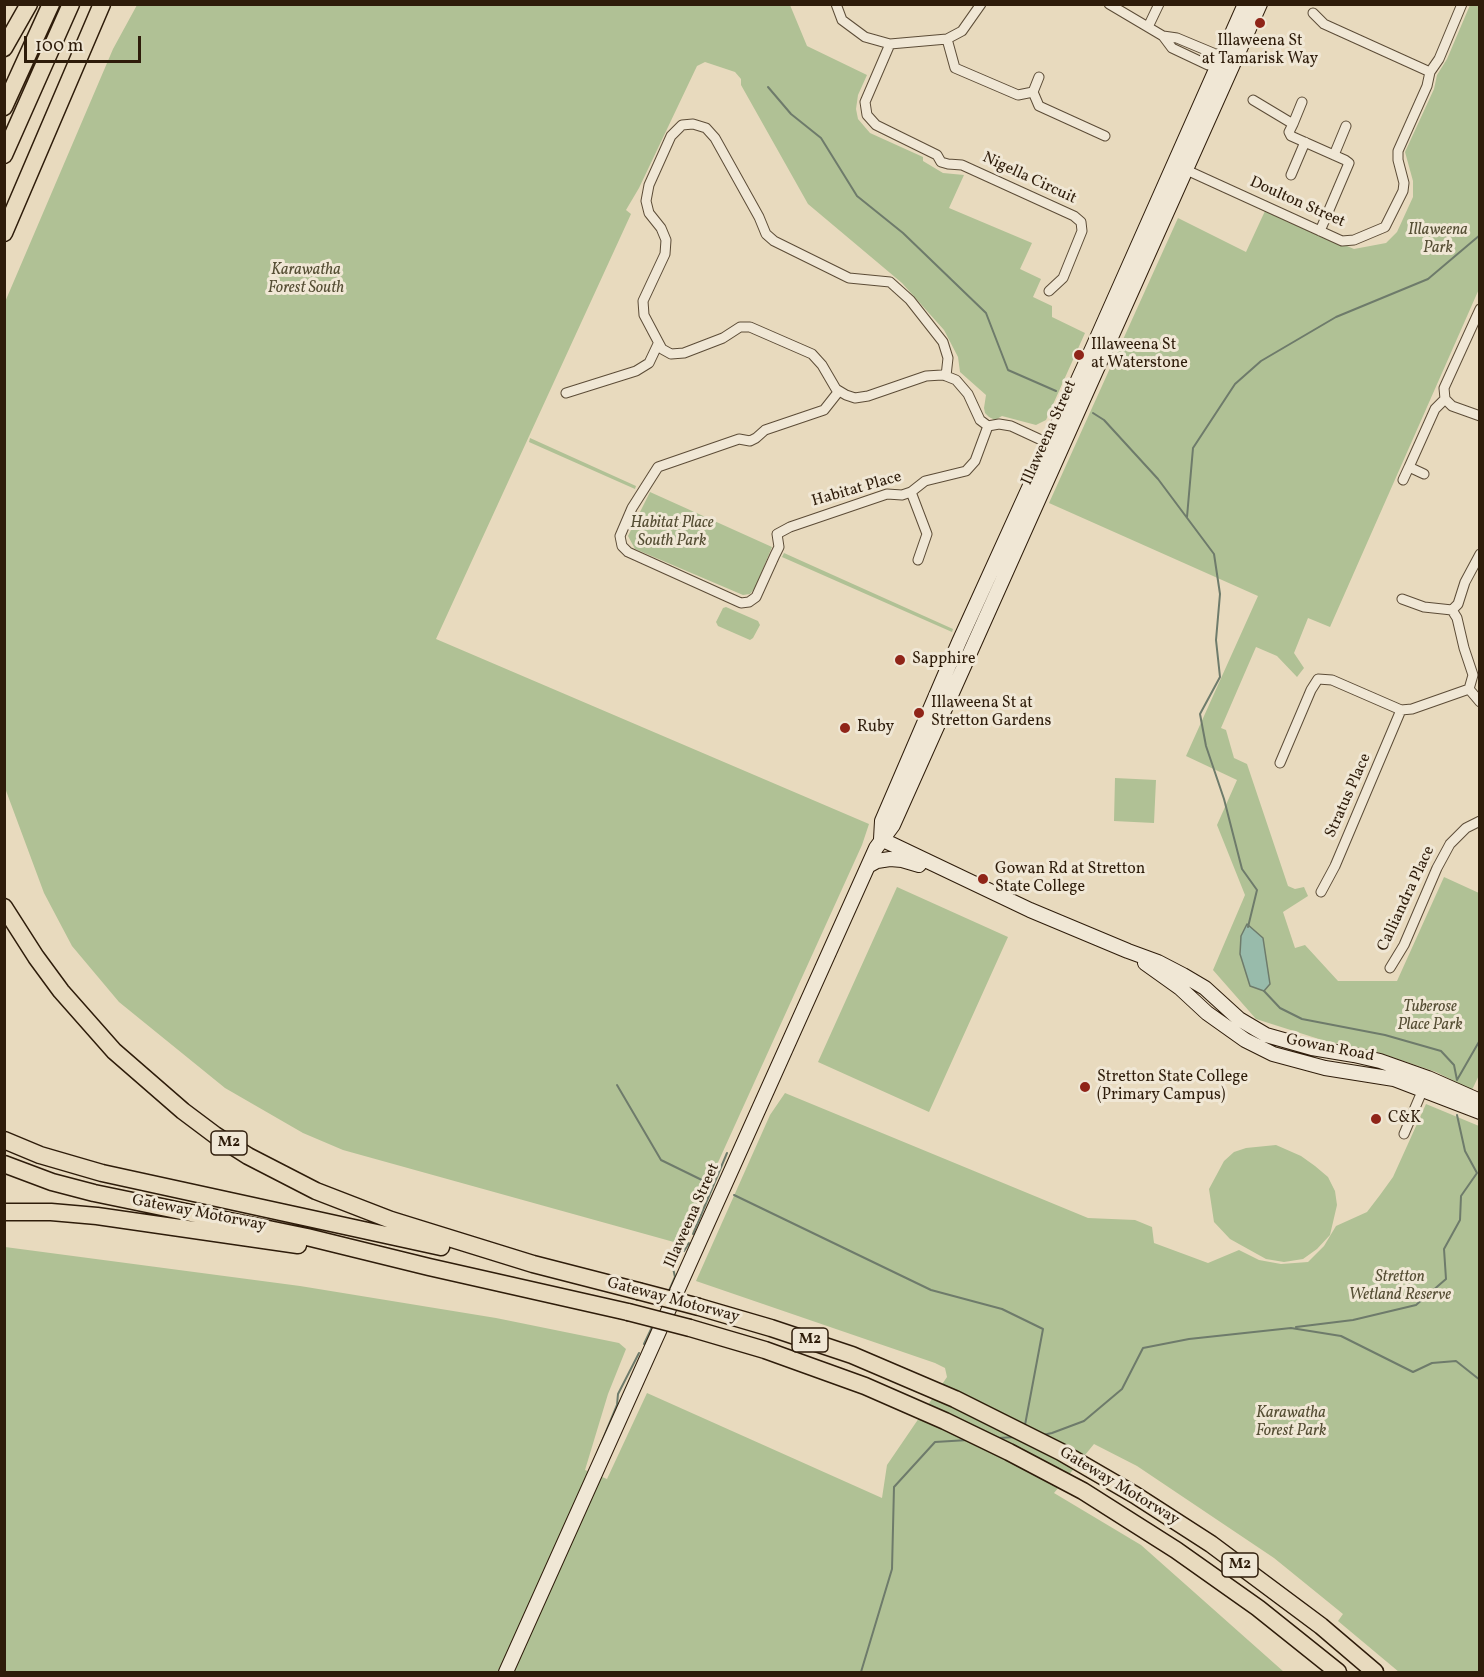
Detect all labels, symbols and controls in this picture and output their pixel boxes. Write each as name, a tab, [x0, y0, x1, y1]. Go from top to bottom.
marker: Illaweena St at Tamarisk Way	[1253, 16, 1267, 30]
scale bar	[27, 24, 144, 62]
place label: Illaweena St at Tamarisk Way	[1202, 32, 1318, 70]
text: 100 m	[35, 34, 84, 59]
street label: Nigella Circuit	[979, 149, 1079, 209]
street label: Doulton Street	[1246, 173, 1348, 233]
park label: Illaweena Park	[1408, 221, 1468, 259]
park label: Karawatha Forest South	[268, 261, 344, 299]
place label: Illaweena St at Waterstone	[1091, 336, 1188, 374]
marker: Illaweena St at Waterstone	[1072, 348, 1086, 362]
street label: Illaweena Street	[1018, 378, 1082, 488]
street label: Habitat Place	[810, 468, 904, 512]
park label: Habitat Place South Park	[630, 514, 714, 552]
place label: Sapphire	[912, 650, 976, 670]
marker: Sapphire	[893, 653, 907, 667]
place label: Illaweena St at Stretton Gardens	[931, 694, 1051, 732]
marker: Illaweena St at Stretton Gardens	[912, 706, 926, 720]
place label: Ruby	[857, 718, 894, 738]
marker: Ruby	[838, 721, 852, 735]
street label: Stratus Place	[1322, 751, 1376, 841]
street label: Calliandra Place	[1374, 843, 1440, 955]
place label: Gowan Rd at Stretton State College	[995, 860, 1145, 898]
marker: Gowan Rd at Stretton State College	[976, 872, 990, 886]
park label: Tuberose Place Park	[1397, 998, 1463, 1036]
street label: Gowan Road	[1284, 1031, 1376, 1067]
place label: Stretton State College (Primary Campus)	[1097, 1068, 1248, 1106]
marker: Stretton State College (Primary Campus)	[1078, 1080, 1092, 1094]
place label: C&K	[1388, 1109, 1421, 1129]
marker: C&K	[1369, 1112, 1383, 1126]
road number: M2	[211, 1131, 247, 1155]
street label: Illaweena Street	[661, 1161, 725, 1271]
street label: Gateway Motorway	[130, 1192, 268, 1236]
park label: Stretton Wetland Reserve	[1349, 1268, 1451, 1306]
street label: Gateway Motorway	[605, 1274, 741, 1328]
road number: M2	[792, 1328, 828, 1352]
park label: Karawatha Forest Park	[1256, 1404, 1326, 1442]
street label: Gateway Motorway	[1056, 1444, 1182, 1530]
road number: M2	[1222, 1553, 1258, 1577]

